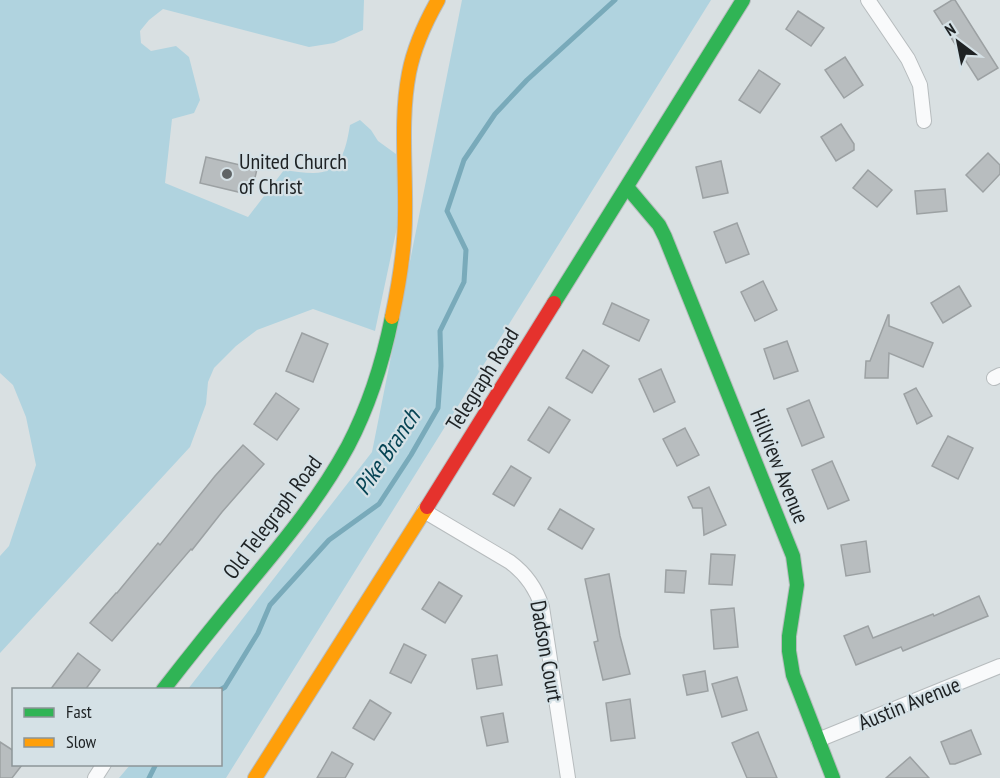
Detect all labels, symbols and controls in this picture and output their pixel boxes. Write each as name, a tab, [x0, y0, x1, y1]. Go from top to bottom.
north arrow	[928, 12, 988, 72]
text: N	[941, 19, 959, 40]
place label: United Church of Christ	[239, 147, 347, 200]
marker: United Church of Christ	[220, 167, 234, 181]
street label: Telegraph Road	[439, 322, 525, 436]
water label: Pike Branch	[347, 402, 427, 501]
street label: Hillview Avenue	[744, 405, 816, 527]
street label: Old Telegraph Road	[216, 450, 328, 584]
street label: Dadson Court	[524, 598, 570, 704]
street label: Austin Avenue	[854, 670, 964, 736]
legend	[12, 688, 222, 766]
text: Fast	[66, 700, 92, 723]
text: Slow	[66, 730, 97, 753]

